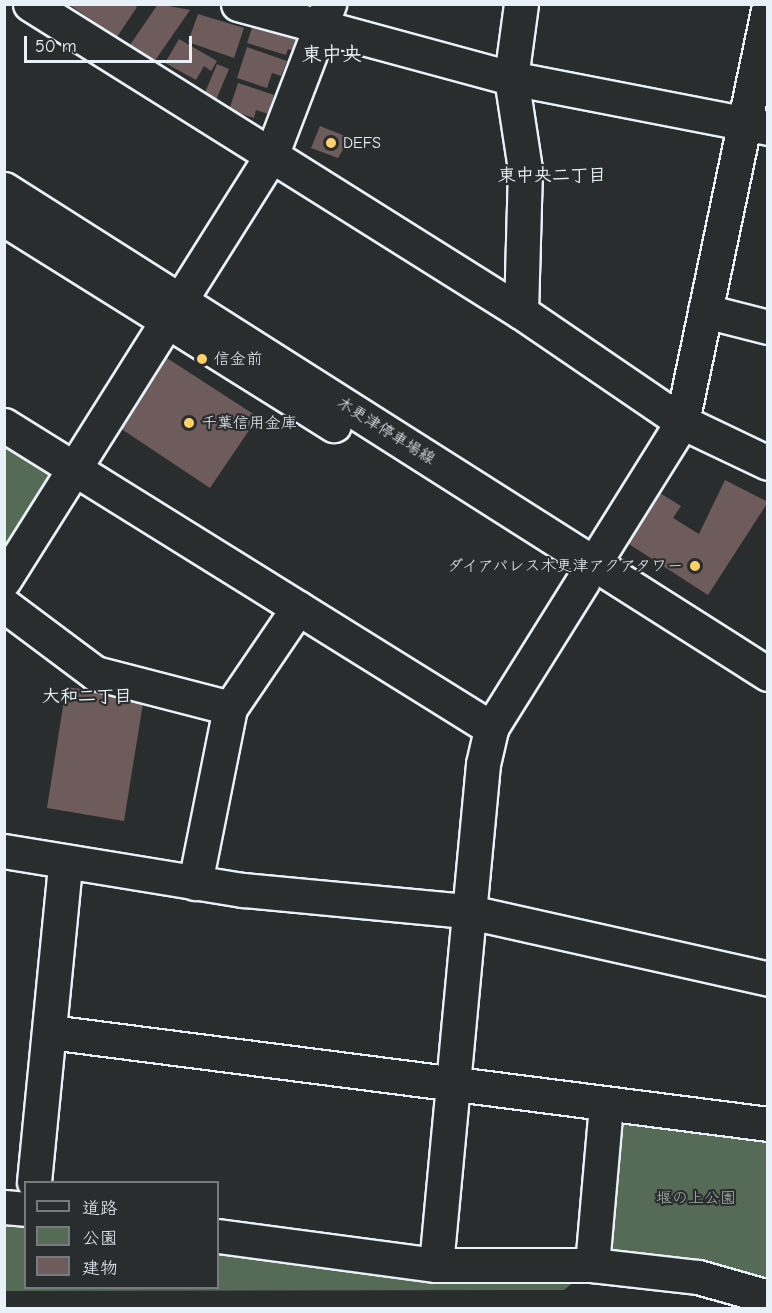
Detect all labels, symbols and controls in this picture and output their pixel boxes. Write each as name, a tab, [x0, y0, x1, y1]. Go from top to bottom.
scale bar	[27, 24, 195, 62]
text: 50 m	[35, 36, 77, 57]
district label: 東中央	[302, 42, 362, 66]
place label: DEFS	[343, 133, 381, 153]
marker: DEFS	[324, 136, 338, 150]
district label: 東中央二丁目	[498, 165, 606, 187]
place label: 信金前	[214, 349, 262, 369]
marker: 信金前	[195, 352, 209, 366]
street label: 木更津停車場線	[333, 393, 439, 469]
place label: 千葉信用金庫	[201, 413, 297, 433]
marker: 千葉信用金庫	[182, 416, 196, 430]
place label: ダイアパレス木更津アクアタワー	[443, 556, 683, 576]
marker: ダイアパレス木更津アクアタワー	[688, 559, 702, 573]
district label: 大和二丁目	[42, 686, 132, 708]
legend	[24, 1181, 219, 1289]
park label: 堰の上公園	[656, 1188, 736, 1208]
text: 道路	[82, 1198, 118, 1219]
text: 公園	[82, 1228, 118, 1249]
text: 建物	[82, 1258, 118, 1279]

